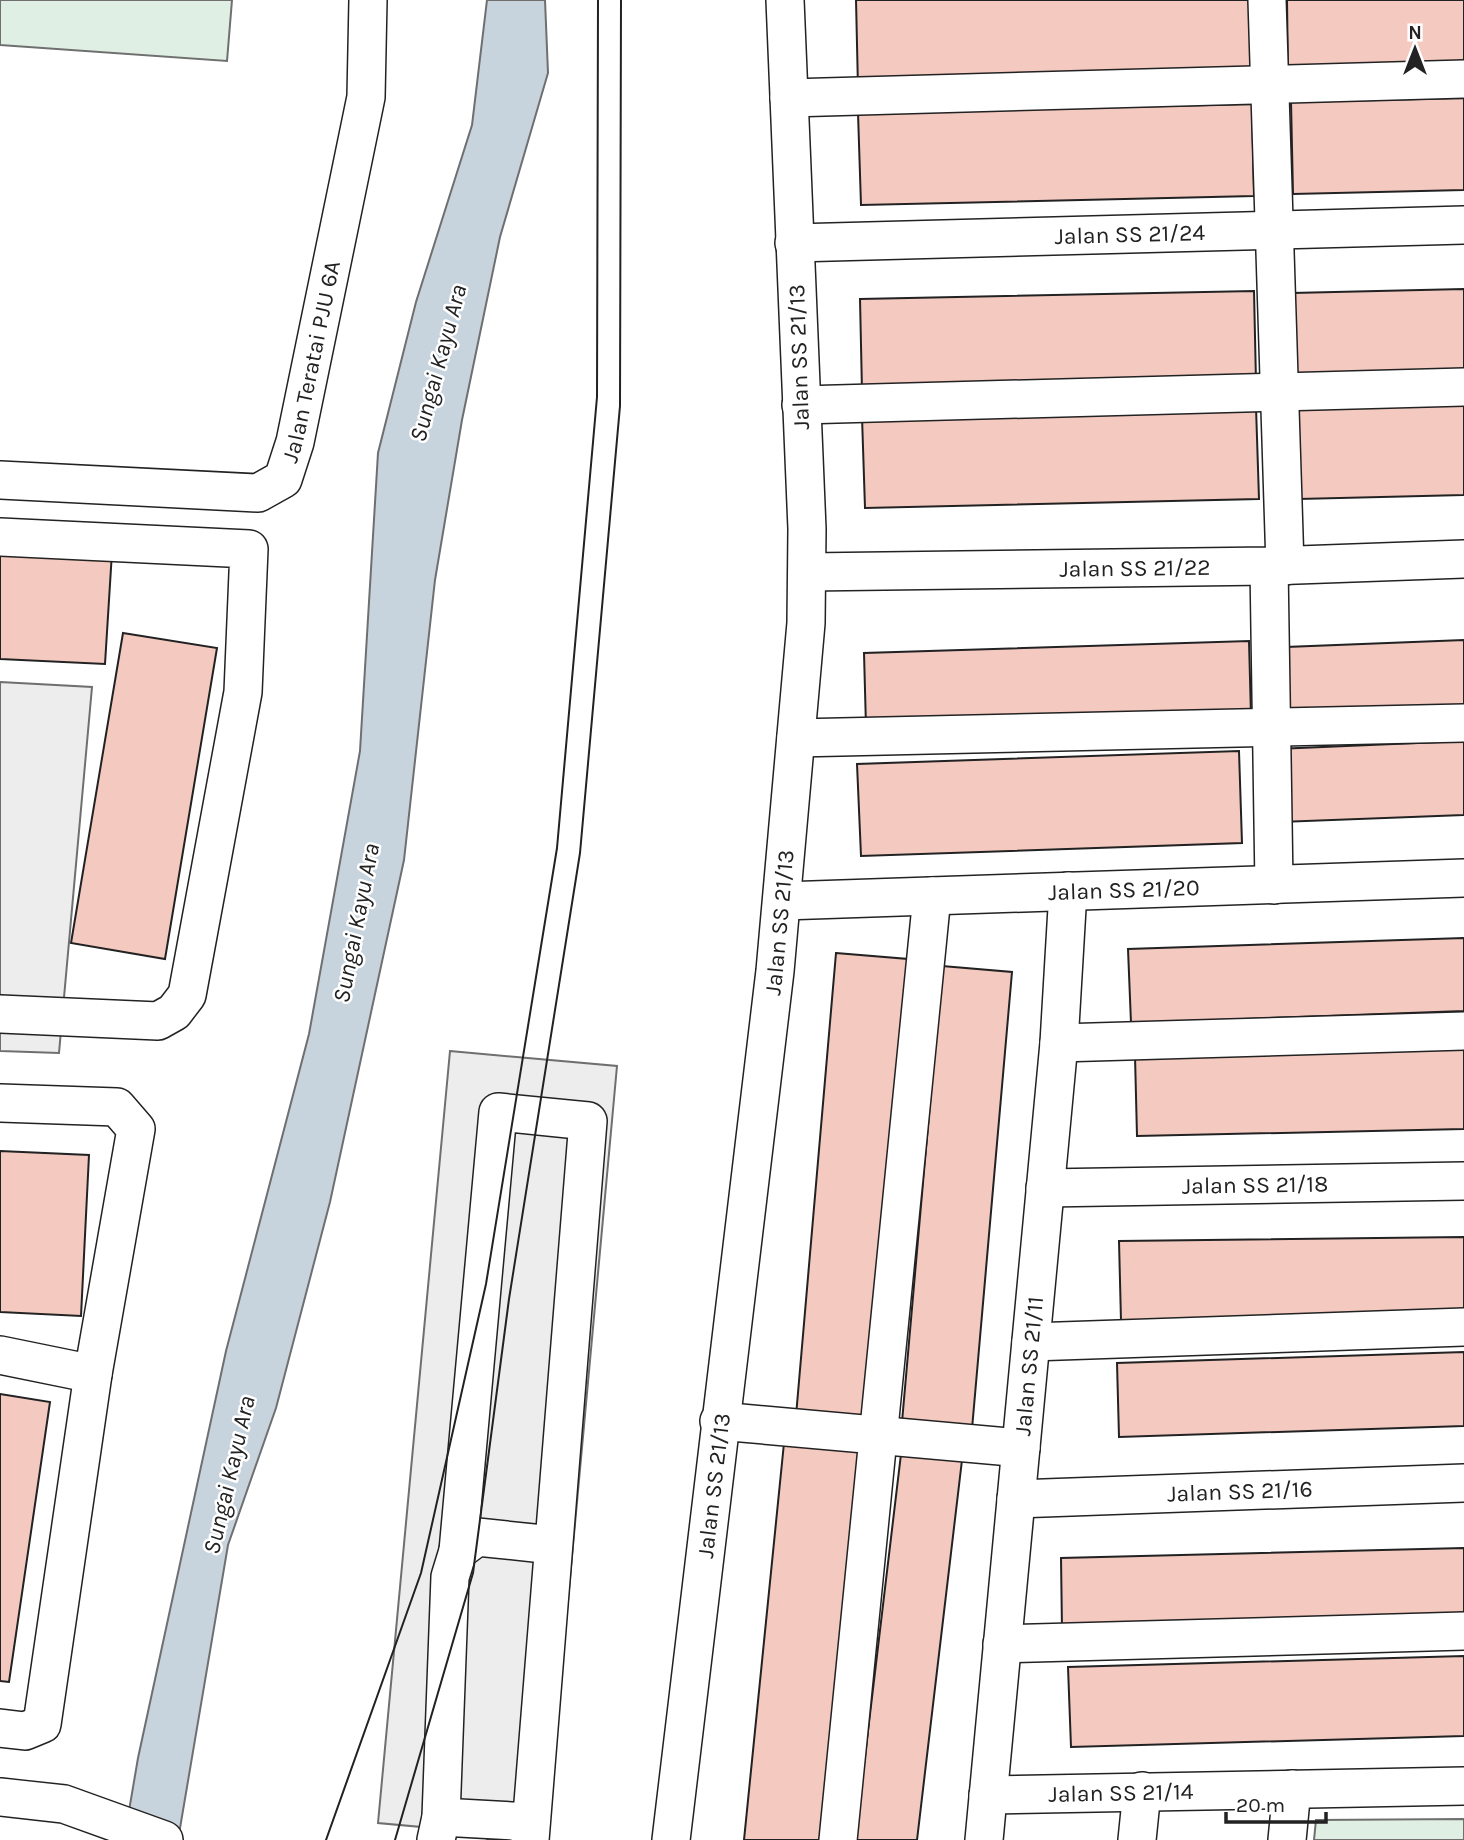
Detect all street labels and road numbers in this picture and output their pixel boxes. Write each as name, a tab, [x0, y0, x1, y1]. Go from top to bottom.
street label: Jalan SS 21/24	[1054, 218, 1206, 249]
street label: Jalan Teratai PJU 6A	[276, 258, 345, 466]
street label: Jalan SS 21/13	[783, 284, 815, 430]
street label: Jalan SS 21/22	[1059, 553, 1211, 582]
street label: Jalan SS 21/13	[759, 849, 799, 997]
street label: Jalan SS 21/20	[1048, 873, 1200, 906]
street label: Jalan SS 21/18	[1182, 1170, 1328, 1199]
street label: Jalan SS 21/11	[1009, 1295, 1049, 1437]
street label: Jalan SS 21/13	[691, 1412, 735, 1560]
street label: Jalan SS 21/16	[1167, 1475, 1313, 1507]
street label: Jalan SS 21/14	[1048, 1778, 1194, 1807]

